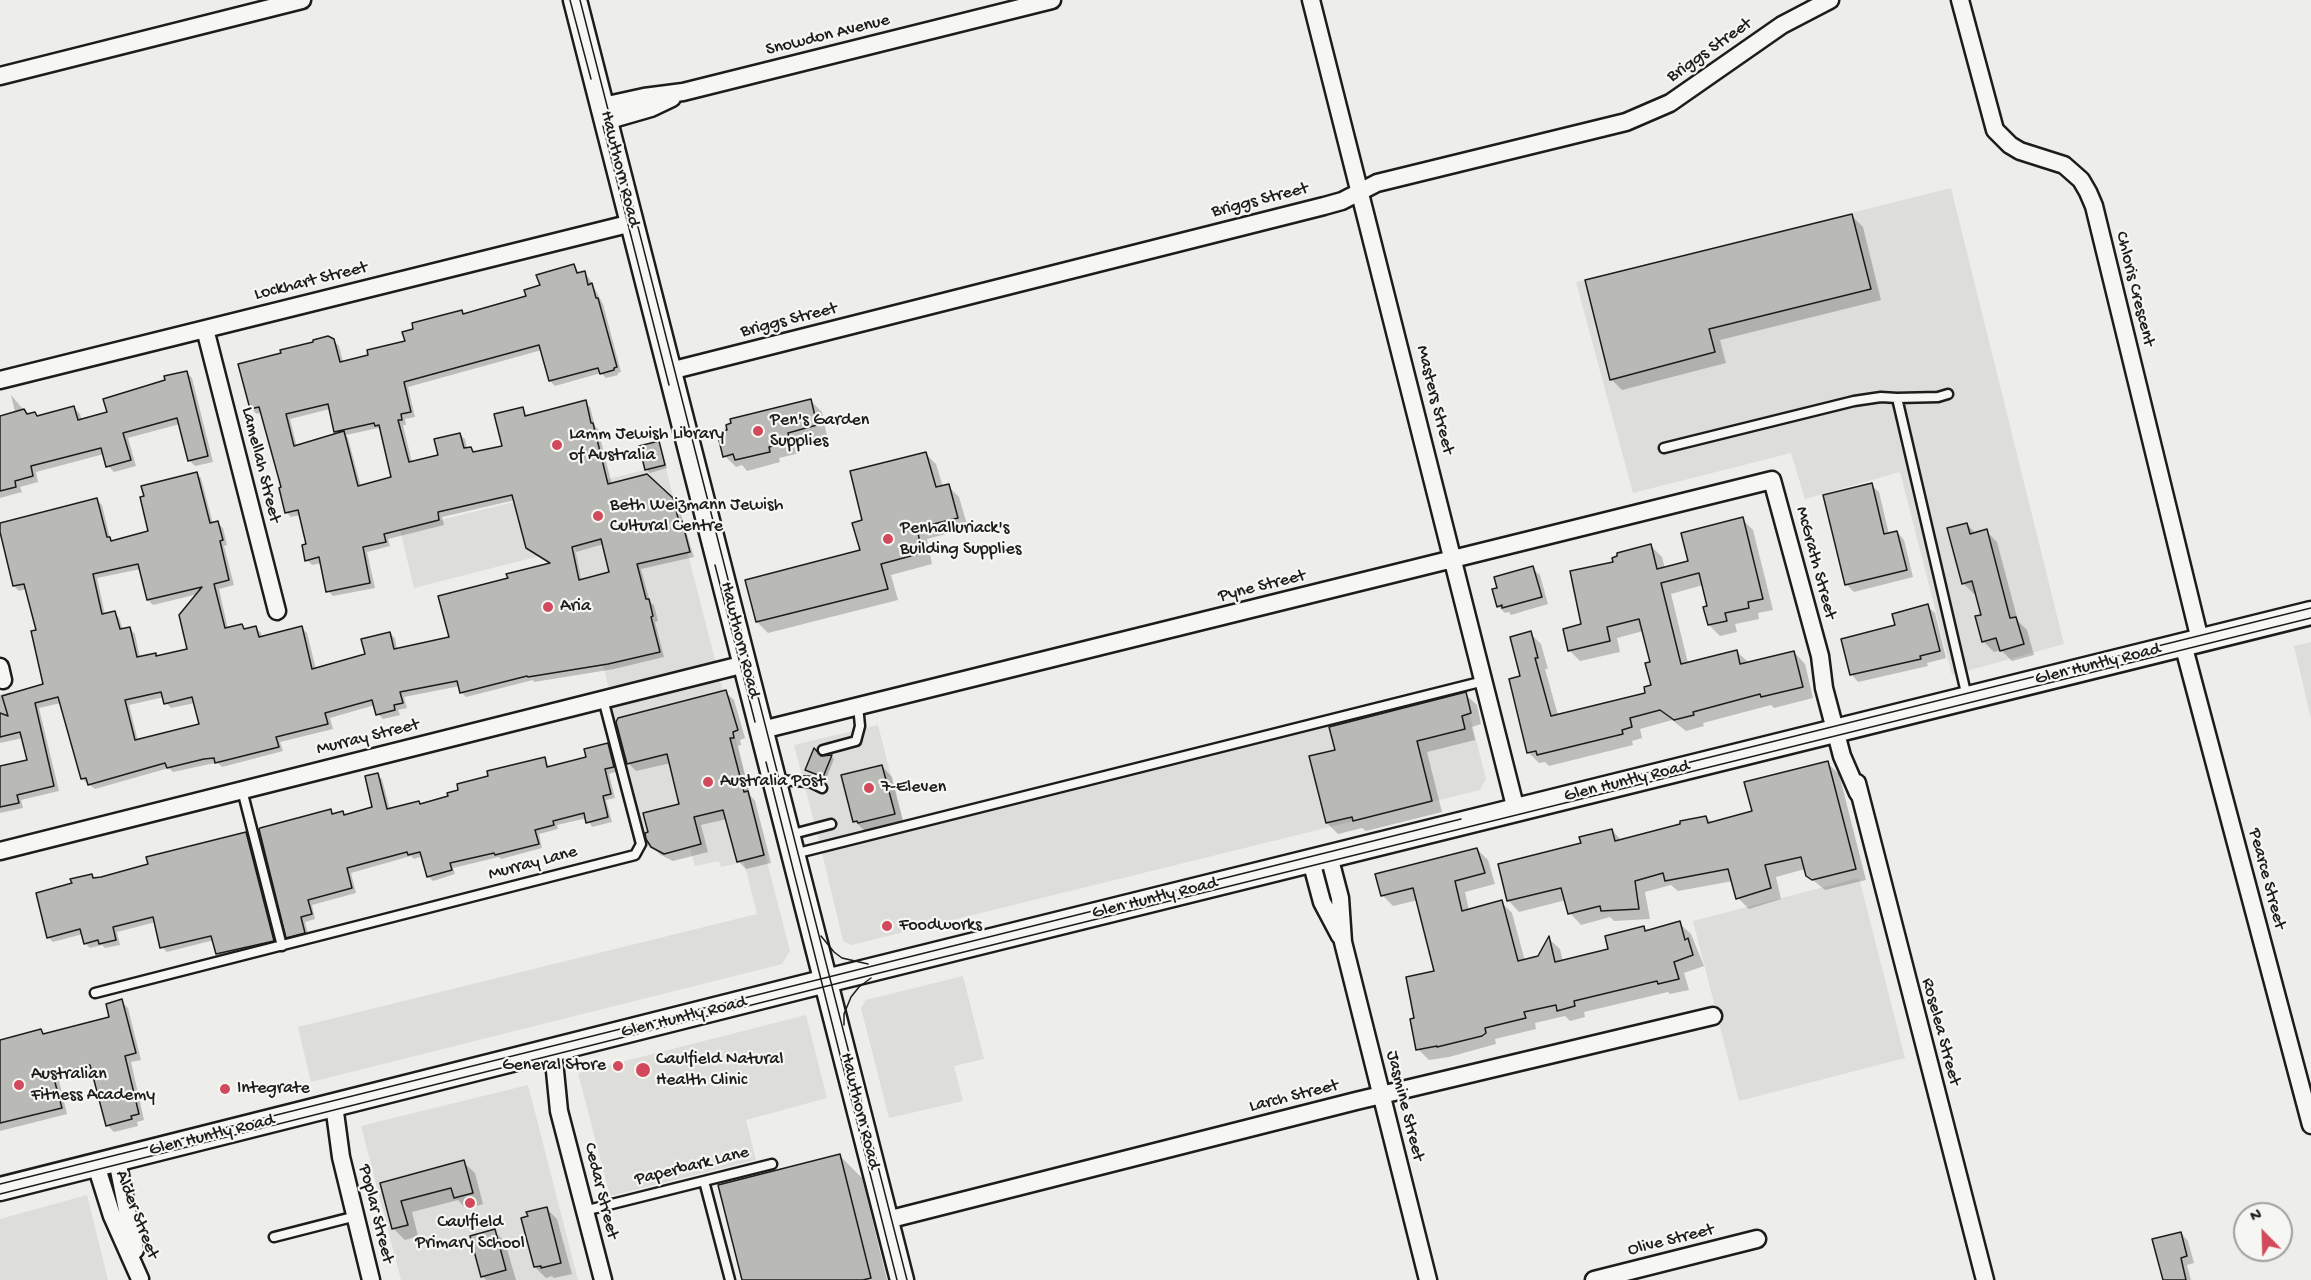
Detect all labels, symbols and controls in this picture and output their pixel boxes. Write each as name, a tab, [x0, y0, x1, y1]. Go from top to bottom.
street label: Snowdon Avenue	[764, 10, 892, 62]
street label: Briggs Street	[1663, 14, 1757, 88]
street label: Hawthorn Road	[594, 109, 644, 229]
street label: Briggs Street	[1209, 179, 1311, 223]
street label: Chloris Crescent	[2109, 230, 2159, 348]
street label: Lockhart Street	[252, 258, 370, 306]
street label: Briggs Street	[738, 299, 840, 343]
street label: Masters Street	[1410, 344, 1458, 456]
street label: Lamellah Street	[235, 405, 285, 525]
place label: Pen's Garden Supplies	[770, 410, 869, 452]
place label: Lamm Jewish Library of Australia	[569, 424, 724, 466]
marker: Pen's Garden Supplies	[751, 424, 765, 438]
marker: Lamm Jewish Library of Australia	[550, 438, 564, 452]
place label: Beth Weizmann Jewish Cultural Centre	[610, 495, 783, 538]
street label: McGrath Street	[1790, 504, 1840, 622]
marker: Beth Weizmann Jewish Cultural Centre	[591, 509, 605, 523]
place label: Penhalluriack's Building Supplies	[900, 518, 1021, 560]
marker: Penhalluriack's Building Supplies	[881, 532, 895, 546]
street label: Pyne Street	[1216, 566, 1308, 608]
street label: Hawthorn Road	[714, 580, 764, 700]
place label: Aria	[560, 596, 591, 618]
marker: Aria	[541, 600, 555, 614]
street label: Glen Huntly Road	[2033, 639, 2163, 691]
street label: Murray Street	[315, 715, 421, 761]
street label: Glen Huntly Road	[1562, 756, 1692, 808]
place label: Australia Post	[720, 771, 825, 793]
marker: Australia Post	[701, 775, 715, 789]
place label: 7-Eleven	[881, 777, 946, 799]
marker: 7-Eleven	[862, 781, 876, 795]
street label: Pearce Street	[2242, 826, 2290, 932]
street label: Murray Lane	[486, 842, 580, 886]
street label: Glen Huntly Road	[1090, 873, 1220, 925]
place label: Foodworks	[899, 915, 982, 937]
marker: Foodworks	[880, 919, 894, 933]
street label: Roselea Street	[1915, 976, 1965, 1088]
street label: Glen Huntly Road	[619, 992, 749, 1044]
place label: Caulfield Natural Health Clinic	[656, 1049, 784, 1092]
street label: Jasmine Street	[1380, 1049, 1428, 1163]
street label: Hawthorn Road	[834, 1051, 884, 1171]
place label: General Store	[502, 1055, 606, 1077]
marker: General Store	[611, 1059, 625, 1073]
marker: Caulfield Natural Health Clinic	[634, 1061, 652, 1079]
place label: Australian Fitness Academy	[31, 1064, 155, 1106]
street label: Larch Street	[1247, 1076, 1341, 1118]
marker: Australian Fitness Academy	[12, 1078, 26, 1092]
place label: Integrate	[237, 1078, 310, 1100]
marker: Integrate	[218, 1082, 232, 1096]
street label: Glen Huntly Road	[147, 1110, 277, 1162]
street label: Cedar Street	[578, 1141, 622, 1241]
street label: Paperbark Lane	[633, 1142, 751, 1192]
street label: Poplar Street	[352, 1163, 398, 1265]
street label: Alder Street	[109, 1168, 163, 1262]
marker: Caulfield Primary School	[463, 1196, 477, 1210]
north arrow	[2233, 1202, 2293, 1262]
text: N	[2248, 1206, 2265, 1228]
place label: Caulfield Primary School	[415, 1212, 525, 1254]
street label: Olive Street	[1626, 1220, 1716, 1262]

